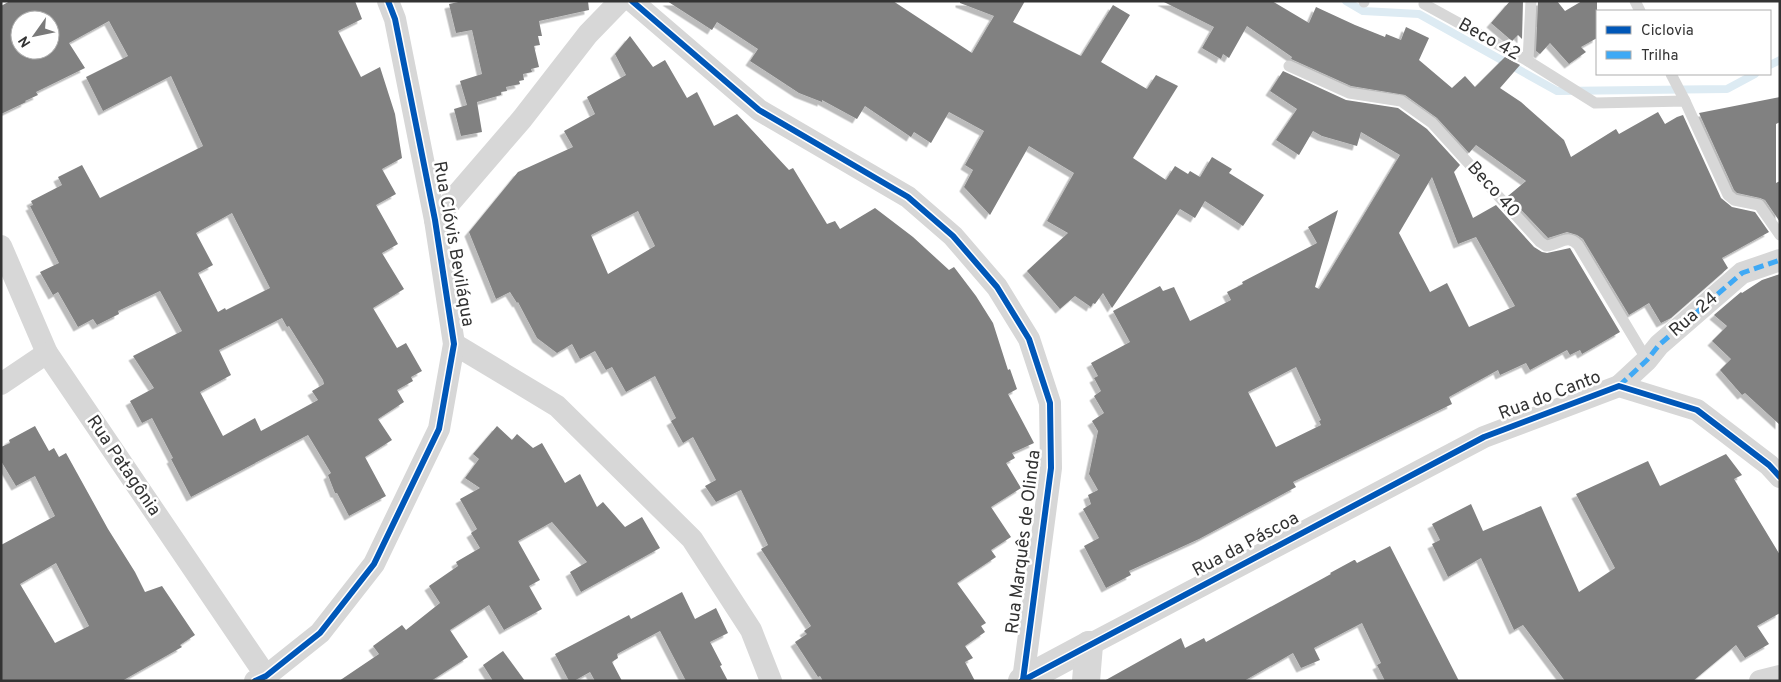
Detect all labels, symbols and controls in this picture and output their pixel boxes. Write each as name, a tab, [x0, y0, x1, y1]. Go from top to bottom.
north arrow	[10, 10, 60, 60]
legend	[1596, 10, 1771, 75]
street label: Beco 42	[1454, 14, 1524, 66]
text: Ciclovia	[1641, 22, 1694, 41]
text: N	[15, 32, 35, 50]
text: Trilha	[1641, 47, 1678, 66]
street label: Beco 40	[1462, 157, 1524, 223]
street label: Rua Clóvis Beviláqua	[427, 159, 479, 329]
street label: Rua 24	[1665, 287, 1723, 343]
street label: Rua do Canto	[1495, 366, 1605, 426]
street label: Rua Patagônia	[81, 411, 165, 521]
street label: Rua Marquês de Olinda	[1001, 449, 1047, 635]
street label: Rua da Páscoa	[1189, 507, 1303, 583]

